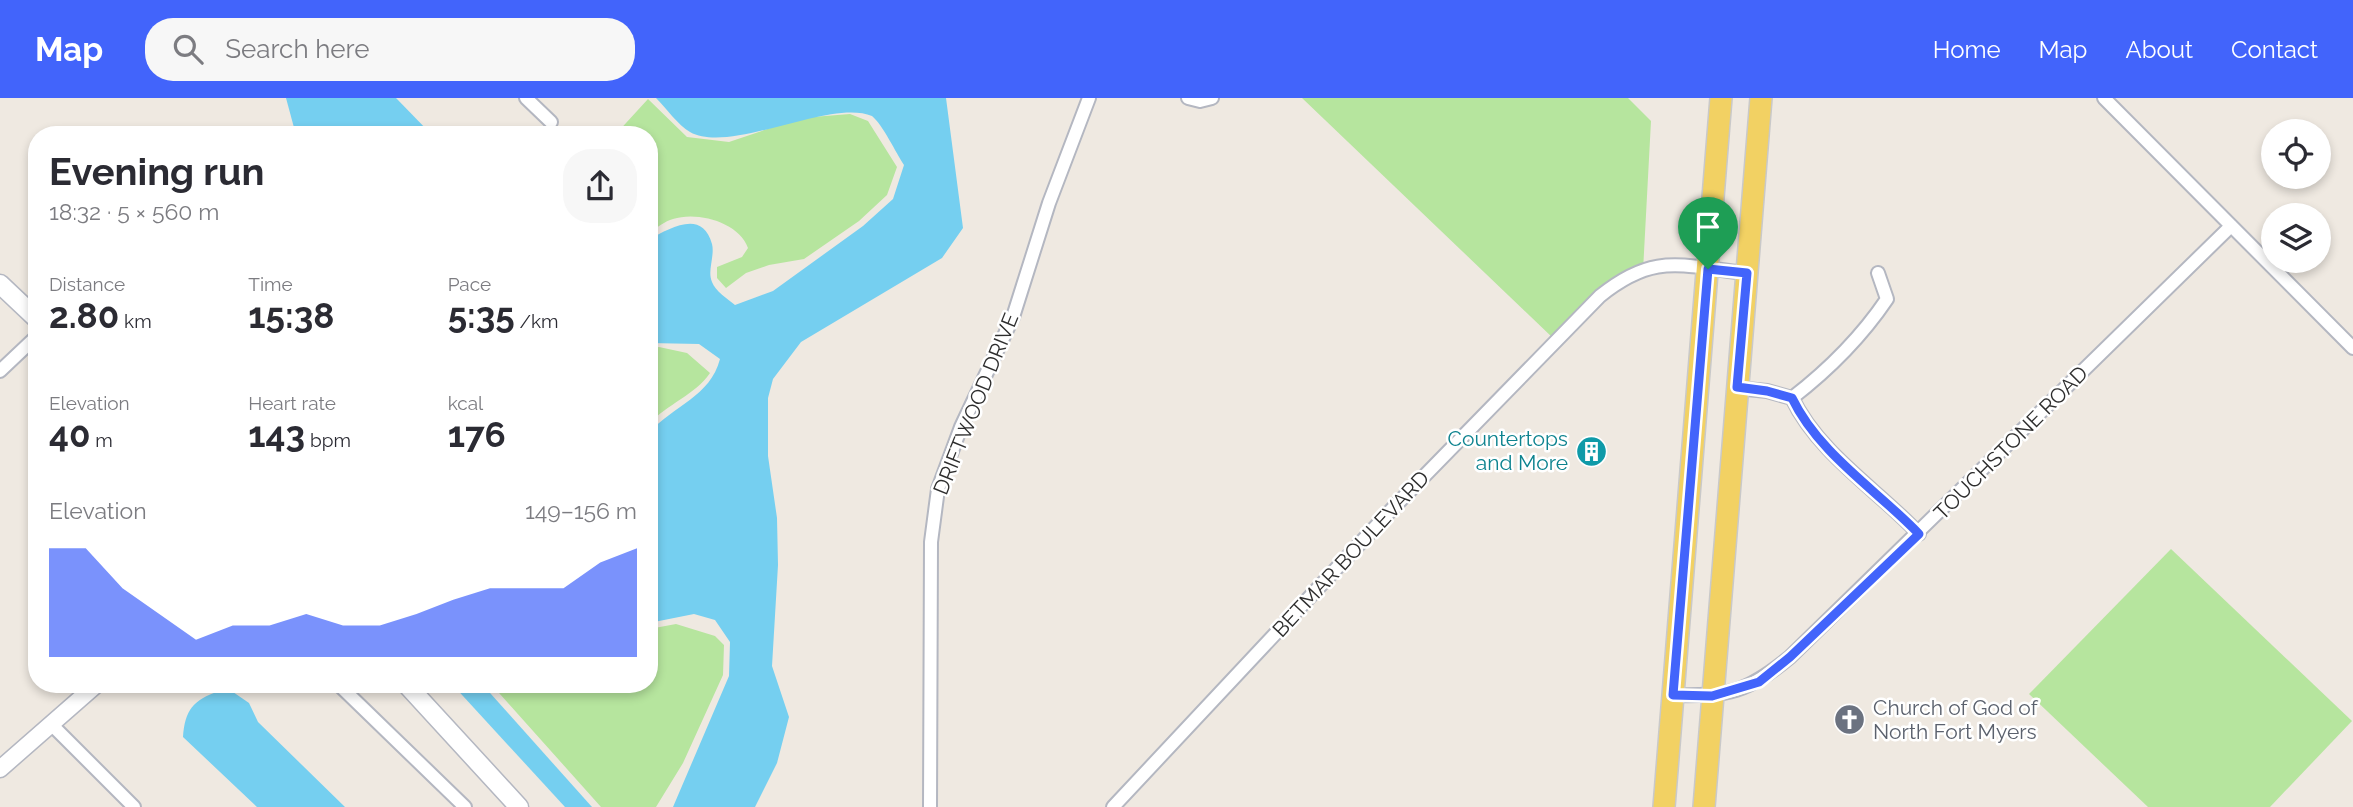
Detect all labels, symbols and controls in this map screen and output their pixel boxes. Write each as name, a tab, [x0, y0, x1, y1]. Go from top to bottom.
search box	[145, 18, 635, 81]
text: Map	[35, 30, 103, 69]
icon: search	[169, 30, 207, 68]
text: Search here	[225, 34, 370, 64]
text: Home	[1933, 35, 2001, 64]
text: Map	[2039, 35, 2087, 64]
text: About	[2125, 35, 2193, 64]
text: Contact	[2231, 35, 2318, 64]
map controls	[2261, 119, 2331, 273]
button: locate	[2261, 119, 2331, 189]
text: Evening run	[49, 149, 264, 194]
button: share	[563, 149, 637, 223]
pin	[1678, 197, 1738, 269]
text: 18:32 · 5 × 560 m	[49, 198, 219, 225]
button: layers	[2261, 203, 2331, 273]
icon: arrive	[1689, 208, 1727, 246]
text: Distance	[49, 273, 125, 295]
text: Time	[248, 273, 293, 295]
text: Pace	[448, 273, 491, 295]
text: 2.80	[49, 295, 119, 336]
text: 15:38	[248, 295, 334, 336]
text: 5:35	[448, 295, 515, 336]
street label: DRIFTWOOD DRIVE	[928, 309, 1023, 498]
text: km	[119, 310, 152, 332]
text: /km	[515, 310, 558, 332]
street label: TOUCHSTONE ROAD	[1929, 361, 2093, 525]
text: Elevation	[49, 392, 130, 414]
text: Heart rate	[248, 392, 336, 414]
text: kcal	[448, 392, 483, 414]
text: 40	[49, 414, 90, 455]
text: 143	[248, 414, 305, 455]
text: 176	[448, 414, 506, 455]
place label: Countertops and More	[1447, 426, 1568, 475]
text: m	[90, 429, 113, 451]
text: bpm	[305, 429, 351, 451]
building icon: Countertops and More	[1574, 434, 1608, 468]
street label: BETMAR BOULEVARD	[1267, 465, 1434, 642]
text: Elevation	[49, 497, 147, 524]
text: 149–156 m	[525, 497, 637, 524]
place label: Church of God of North Fort Myers	[1873, 695, 2039, 744]
church icon: Church of God of North Fort Myers	[1833, 703, 1867, 737]

